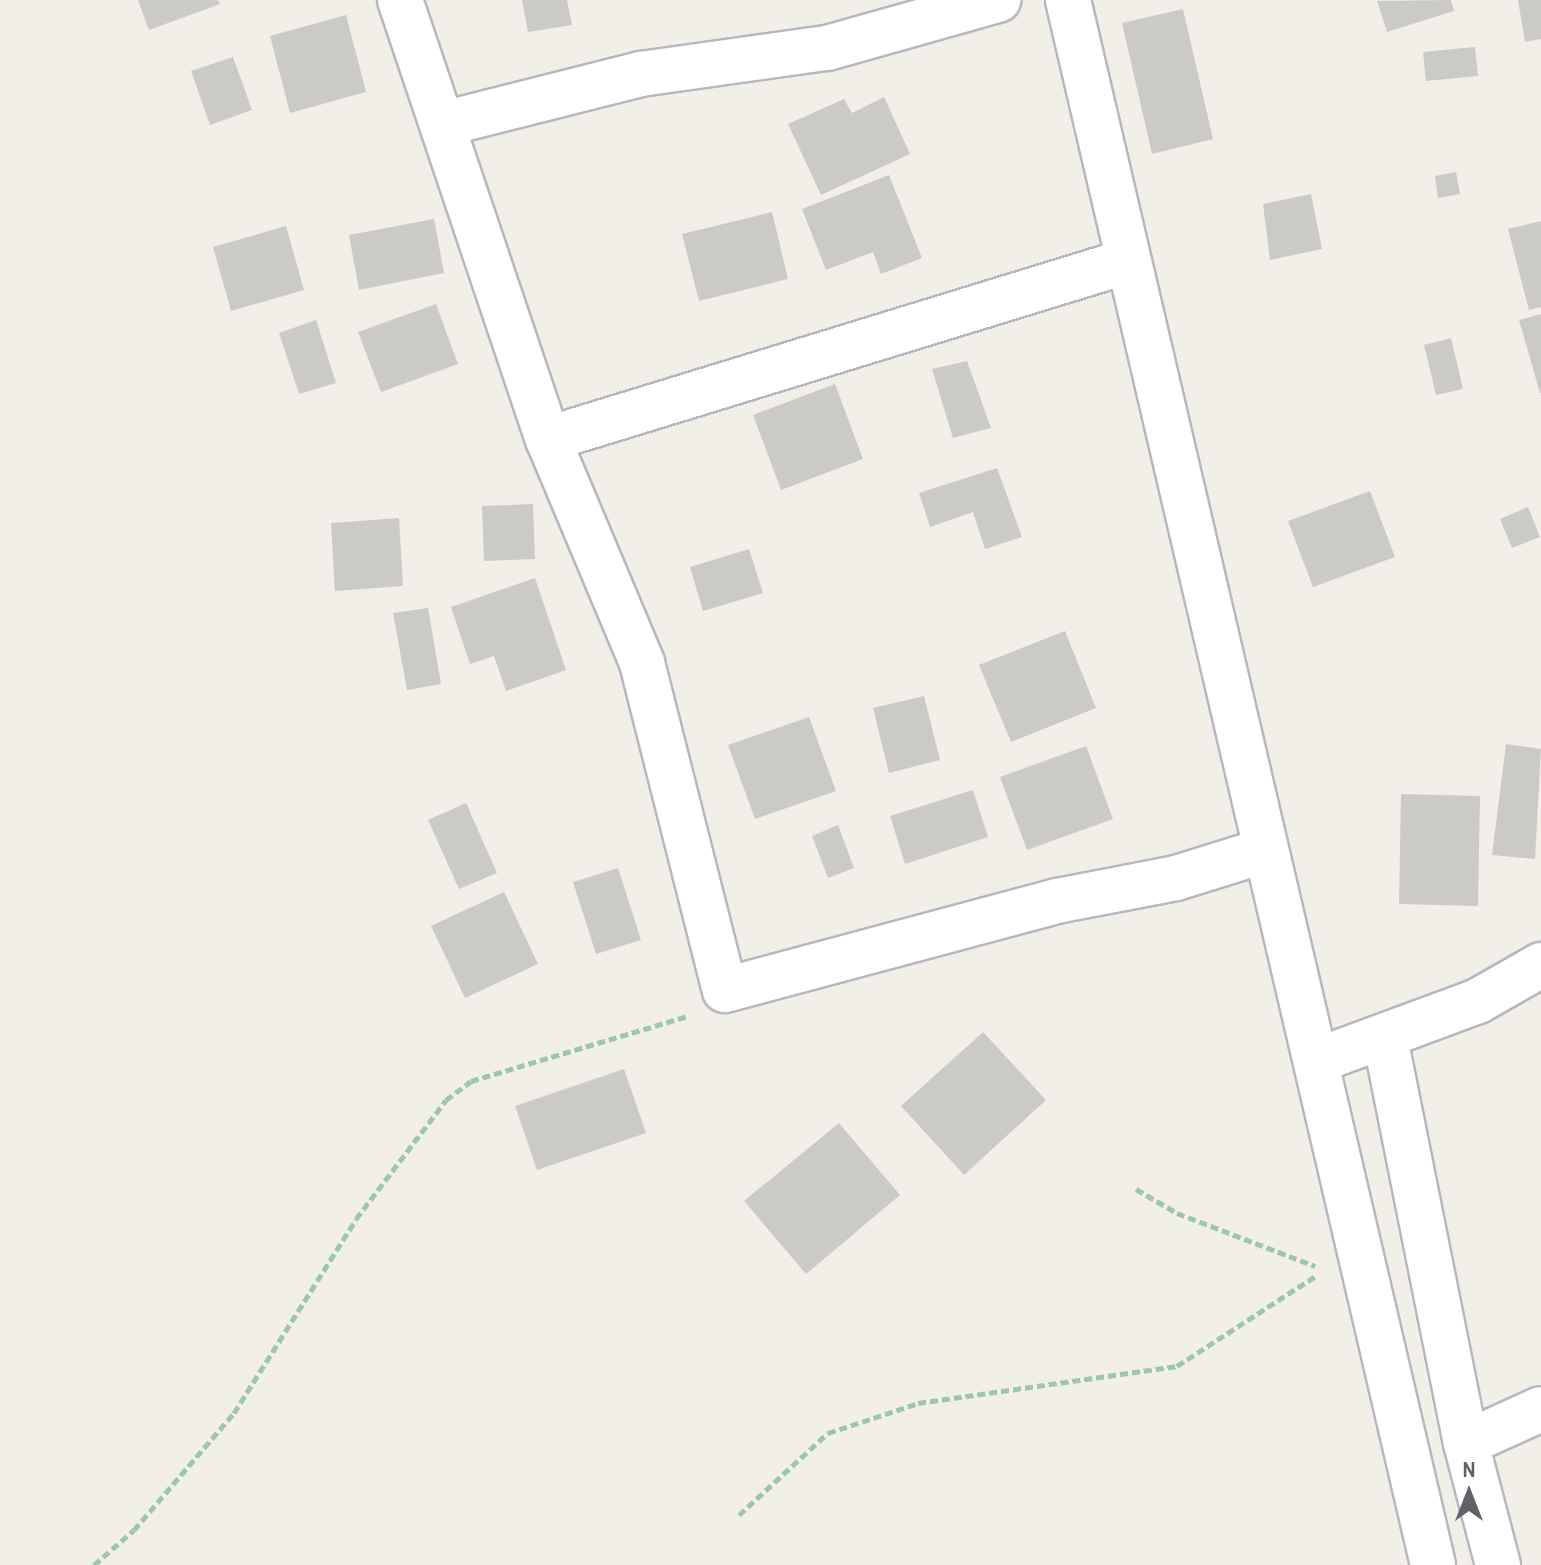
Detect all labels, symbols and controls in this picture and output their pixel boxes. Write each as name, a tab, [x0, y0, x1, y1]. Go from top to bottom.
north arrow	[1429, 1453, 1509, 1533]
text: N	[1462, 1454, 1476, 1484]

